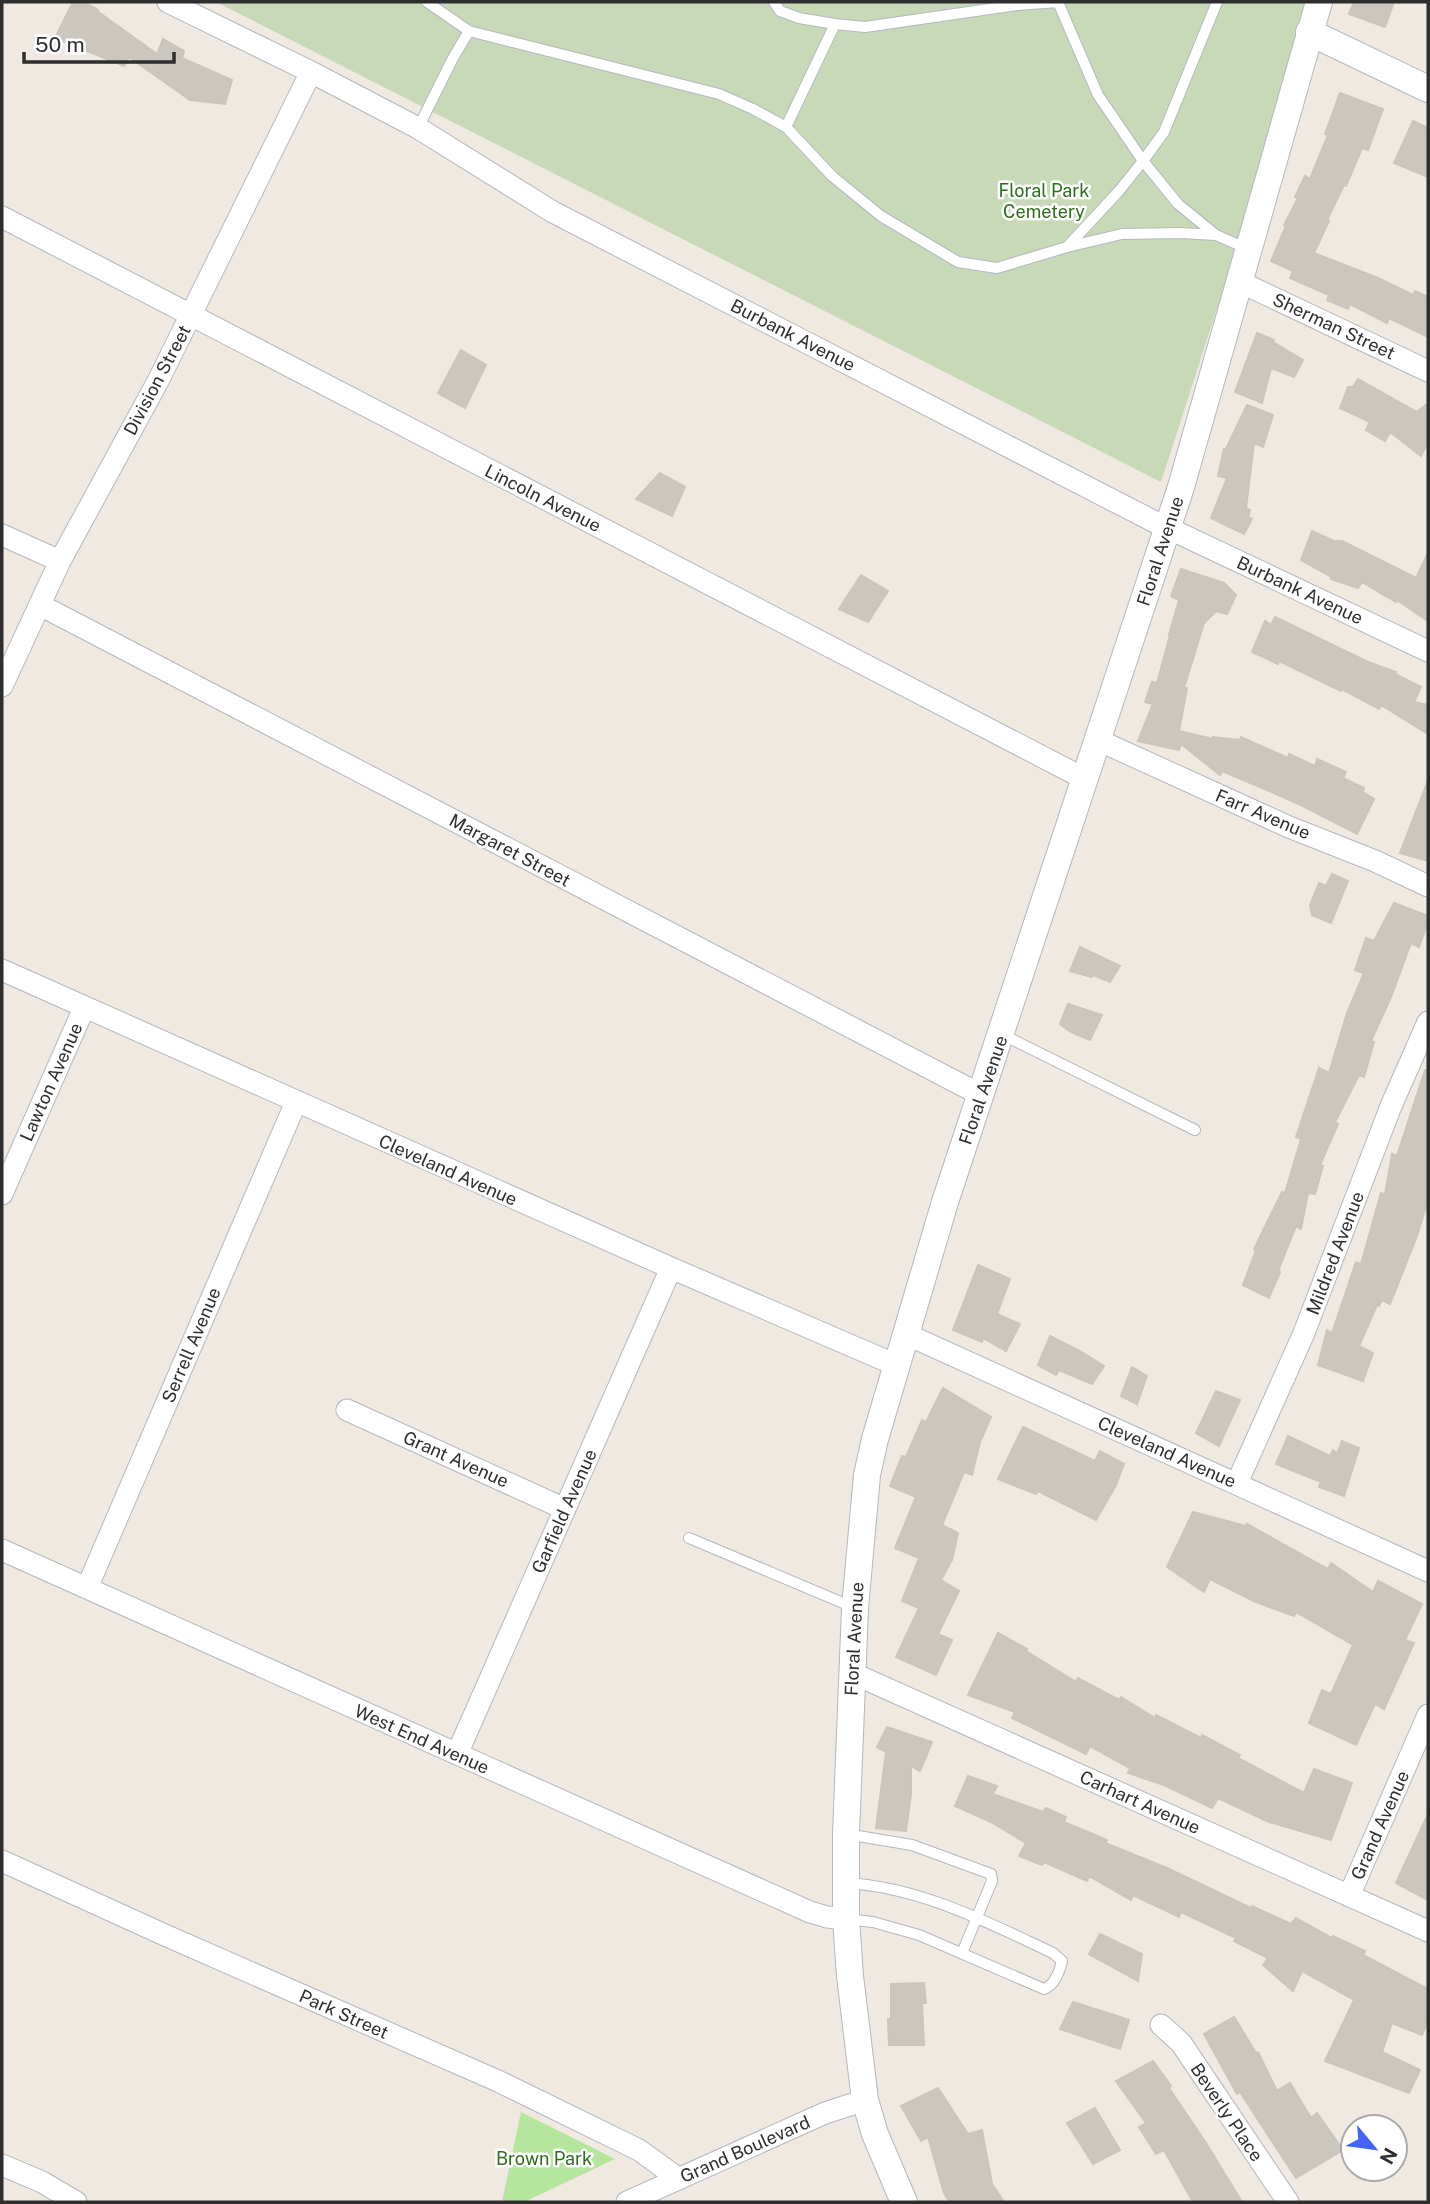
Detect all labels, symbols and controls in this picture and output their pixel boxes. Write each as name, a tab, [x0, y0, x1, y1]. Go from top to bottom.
scale bar	[24, 21, 175, 65]
text: 50 m	[35, 32, 85, 57]
park label: Floral Park Cemetery	[999, 180, 1089, 222]
street label: Sherman Street	[1270, 288, 1398, 364]
street label: Burbank Avenue	[727, 295, 859, 375]
street label: Division Street	[119, 321, 195, 439]
street label: Lincoln Avenue	[482, 460, 604, 536]
street label: Floral Avenue	[1132, 493, 1188, 609]
street label: Burbank Avenue	[1234, 552, 1366, 628]
street label: Farr Avenue	[1213, 785, 1313, 843]
street label: Margaret Street	[446, 809, 574, 891]
street label: Lawton Avenue	[16, 1020, 86, 1144]
street label: Floral Avenue	[954, 1033, 1012, 1147]
street label: Cleveland Avenue	[376, 1130, 520, 1210]
street label: Mildred Avenue	[1302, 1188, 1368, 1318]
street label: Serrell Avenue	[157, 1284, 225, 1406]
street label: Cleveland Avenue	[1095, 1412, 1239, 1492]
street label: Grant Avenue	[400, 1426, 512, 1492]
street label: Garfield Avenue	[527, 1446, 601, 1576]
street label: Floral Avenue	[841, 1581, 867, 1697]
street label: West End Avenue	[351, 1700, 493, 1778]
street label: Carhart Avenue	[1077, 1766, 1203, 1838]
street label: Grand Avenue	[1347, 1767, 1413, 1883]
street label: Park Street	[296, 1985, 392, 2043]
street label: Beverly Place	[1186, 2059, 1268, 2165]
street label: Grand Boulevard	[677, 2111, 813, 2187]
north arrow	[1339, 2113, 1409, 2183]
text: N	[1376, 2144, 1402, 2168]
park label: Brown Park	[496, 2148, 592, 2169]

